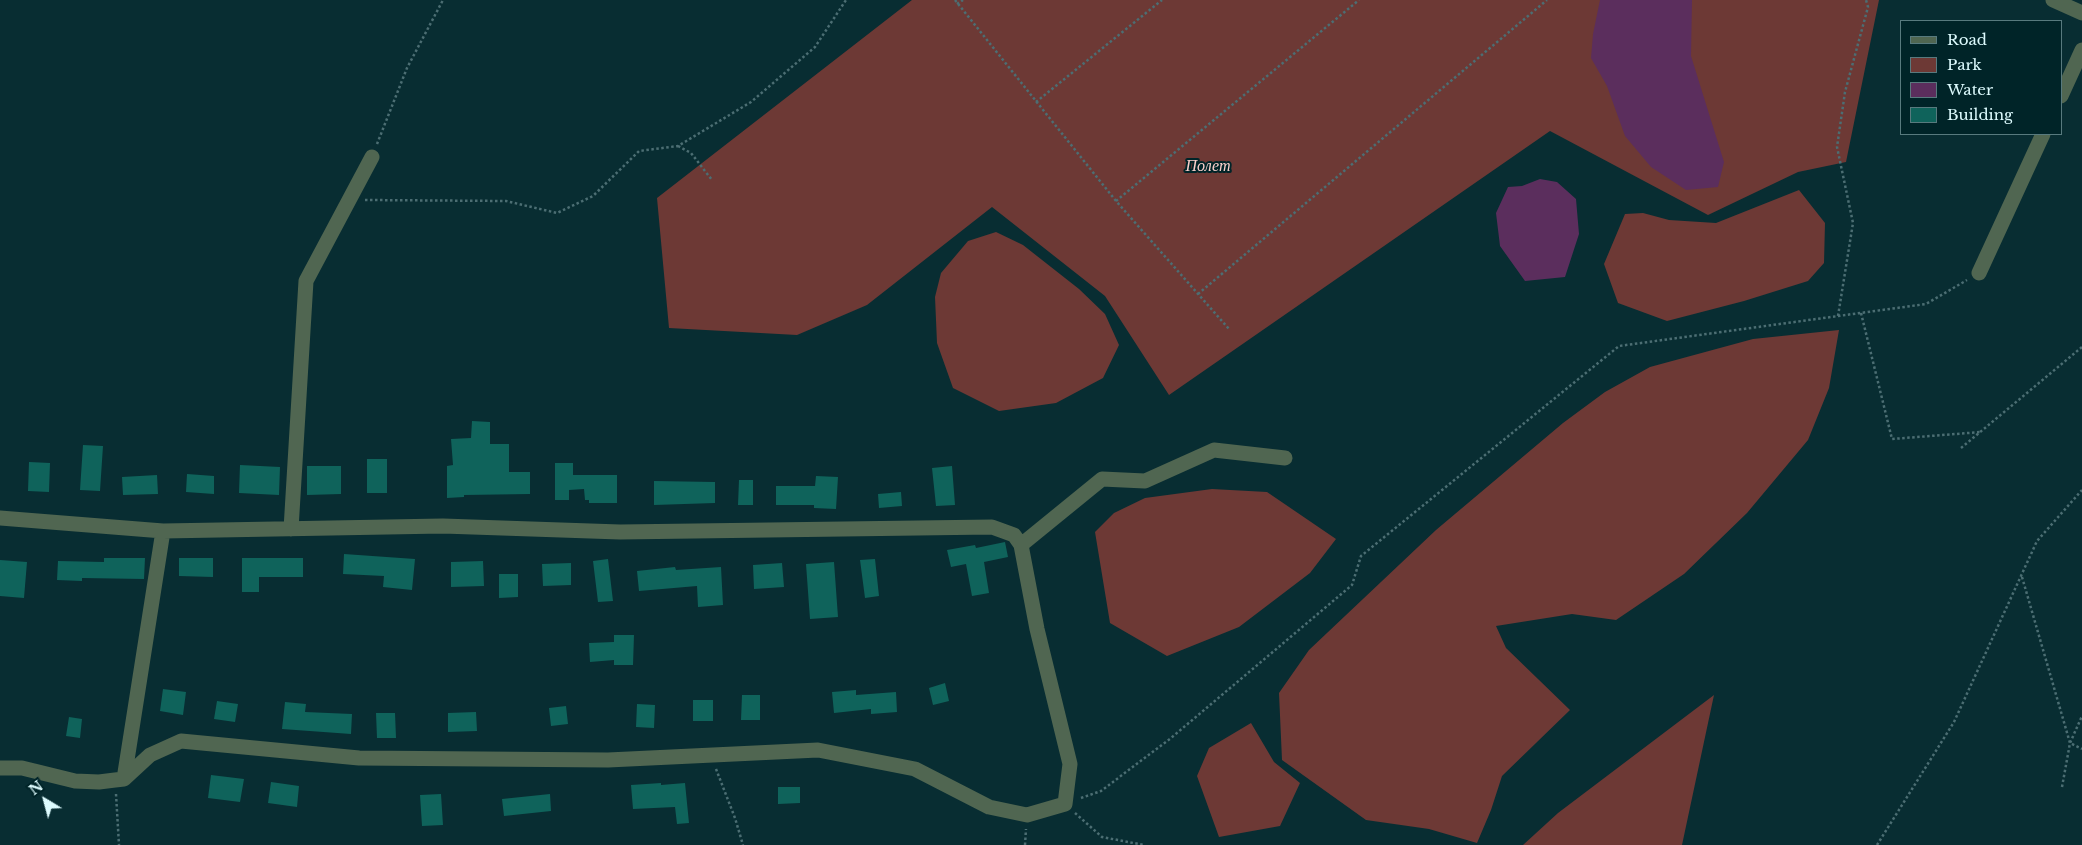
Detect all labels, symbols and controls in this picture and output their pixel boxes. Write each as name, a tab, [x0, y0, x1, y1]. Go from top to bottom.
legend	[1900, 20, 2062, 135]
text: Road	[1947, 30, 1987, 49]
text: Park	[1947, 55, 1982, 74]
text: Water	[1947, 80, 1993, 99]
text: Building	[1947, 105, 2013, 124]
park label: Полет	[1186, 156, 1230, 176]
north arrow	[20, 775, 70, 825]
text: N	[25, 777, 47, 799]

